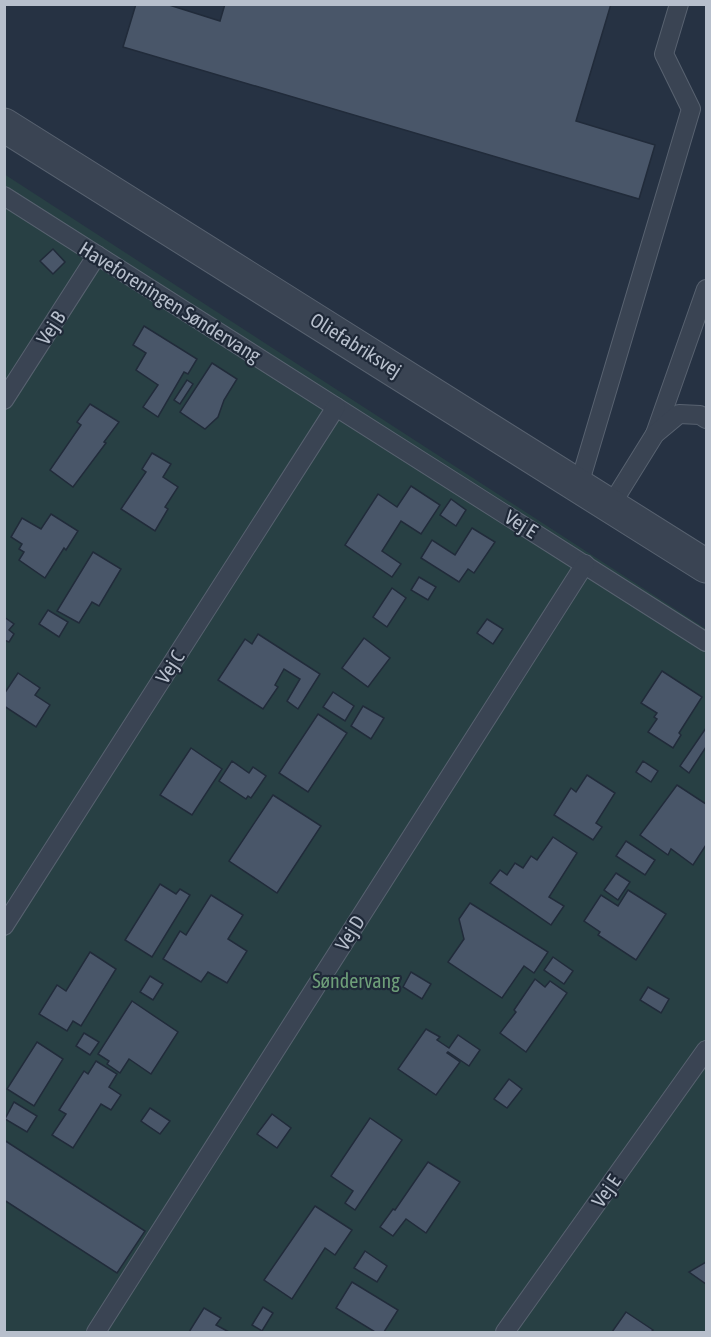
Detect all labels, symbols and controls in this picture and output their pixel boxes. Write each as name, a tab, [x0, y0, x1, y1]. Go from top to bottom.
street label: Haveforeningen Søndervang	[75, 236, 265, 367]
street label: Vej B	[31, 306, 70, 349]
street label: Oliefabriksvej	[306, 308, 406, 382]
street label: Vej E	[501, 505, 542, 543]
street label: Vej C	[151, 646, 189, 688]
street label: Vej D	[330, 911, 369, 954]
park label: Søndervang	[312, 969, 400, 992]
street label: Vej E	[586, 1170, 625, 1211]

